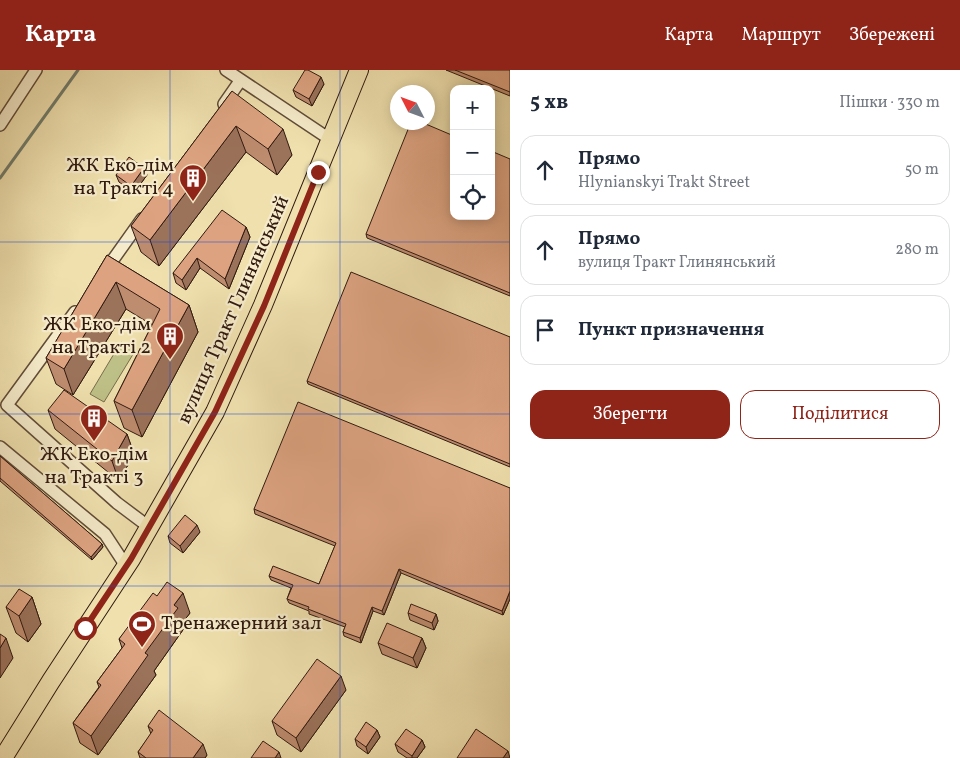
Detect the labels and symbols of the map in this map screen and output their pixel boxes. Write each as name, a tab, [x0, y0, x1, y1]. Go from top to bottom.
north arrow	[390, 85, 435, 130]
place label: ЖК Еко-дім на Тракті 4	[66, 152, 174, 203]
route end	[307, 161, 330, 184]
building icon: ЖК Еко-дім на Тракті 4	[178, 163, 208, 202]
street label: вулиця Тракт Глинянський	[171, 191, 297, 429]
place label: ЖК Еко-дім на Тракті 2	[43, 311, 151, 362]
building icon: ЖК Еко-дім на Тракті 2	[155, 321, 185, 360]
building icon: ЖК Еко-дім на Тракті 3	[79, 403, 109, 442]
place label: ЖК Еко-дім на Тракті 3	[40, 441, 148, 492]
sports icon: Тренажерний зал	[127, 609, 157, 648]
place label: Тренажерний зал	[161, 610, 321, 638]
route start	[74, 617, 97, 640]

